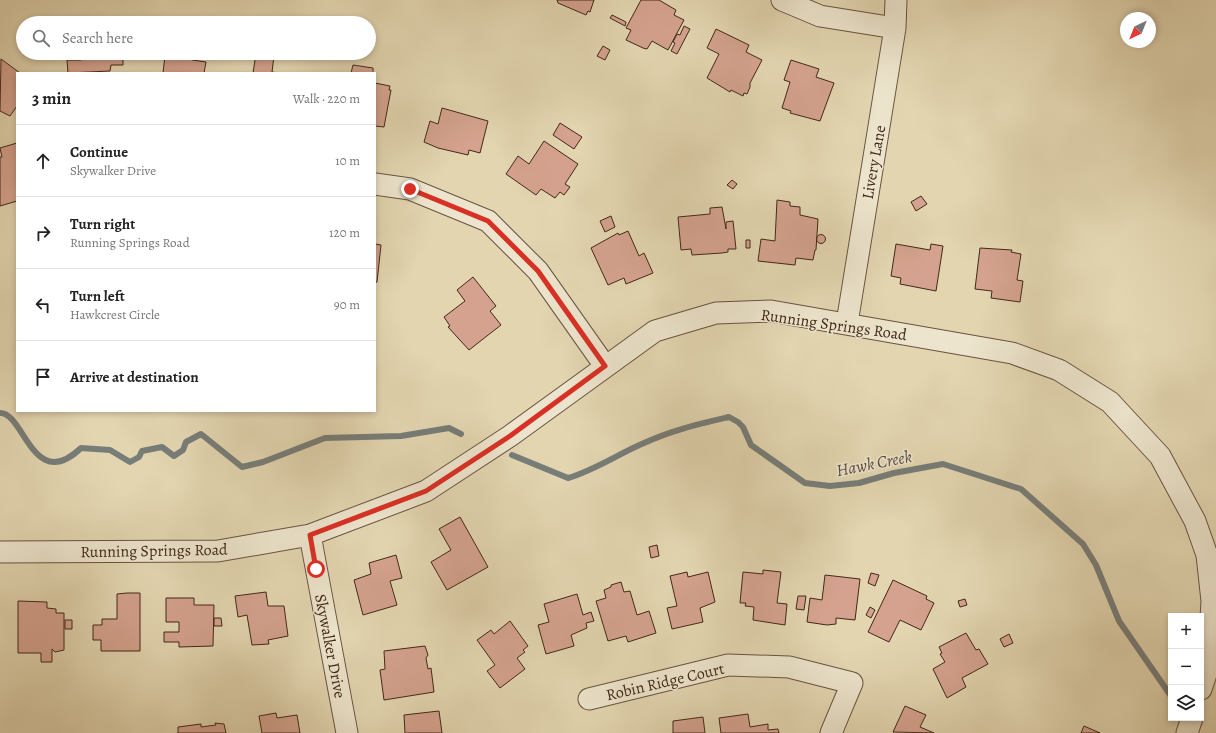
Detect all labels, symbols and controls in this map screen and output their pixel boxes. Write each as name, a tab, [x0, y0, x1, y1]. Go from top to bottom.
north arrow	[1120, 12, 1156, 48]
search box	[16, 16, 376, 60]
icon: search	[30, 27, 52, 49]
text: Search here	[62, 28, 133, 48]
text: 3 min	[32, 87, 71, 110]
text: Walk · 220 m	[293, 90, 360, 107]
street label: Livery Lane	[857, 123, 891, 201]
text: Continue	[70, 142, 128, 162]
icon: ahead	[32, 150, 54, 172]
text: 10 m	[335, 152, 360, 169]
text: Skywalker Drive	[70, 162, 156, 179]
route end	[401, 180, 419, 198]
text: Turn right	[70, 214, 135, 234]
icon: right	[32, 222, 54, 244]
text: 120 m	[329, 224, 360, 241]
text: Running Springs Road	[70, 234, 190, 251]
text: Turn left	[70, 286, 125, 306]
icon: left	[32, 294, 54, 316]
text: 90 m	[334, 296, 360, 313]
street label: Running Springs Road	[759, 304, 909, 346]
text: Hawkcrest Circle	[70, 306, 160, 323]
icon: arrive	[32, 366, 54, 388]
text: Arrive at destination	[70, 367, 199, 387]
water label: Hawk Creek	[834, 445, 914, 482]
street label: Running Springs Road	[80, 539, 228, 563]
route start	[307, 560, 325, 578]
street label: Skywalker Drive	[309, 592, 351, 700]
map controls	[1168, 613, 1204, 721]
button: +	[1168, 613, 1204, 649]
button: −	[1168, 649, 1204, 685]
street label: Robin Ridge Court	[604, 658, 726, 706]
button: layers	[1168, 685, 1204, 721]

